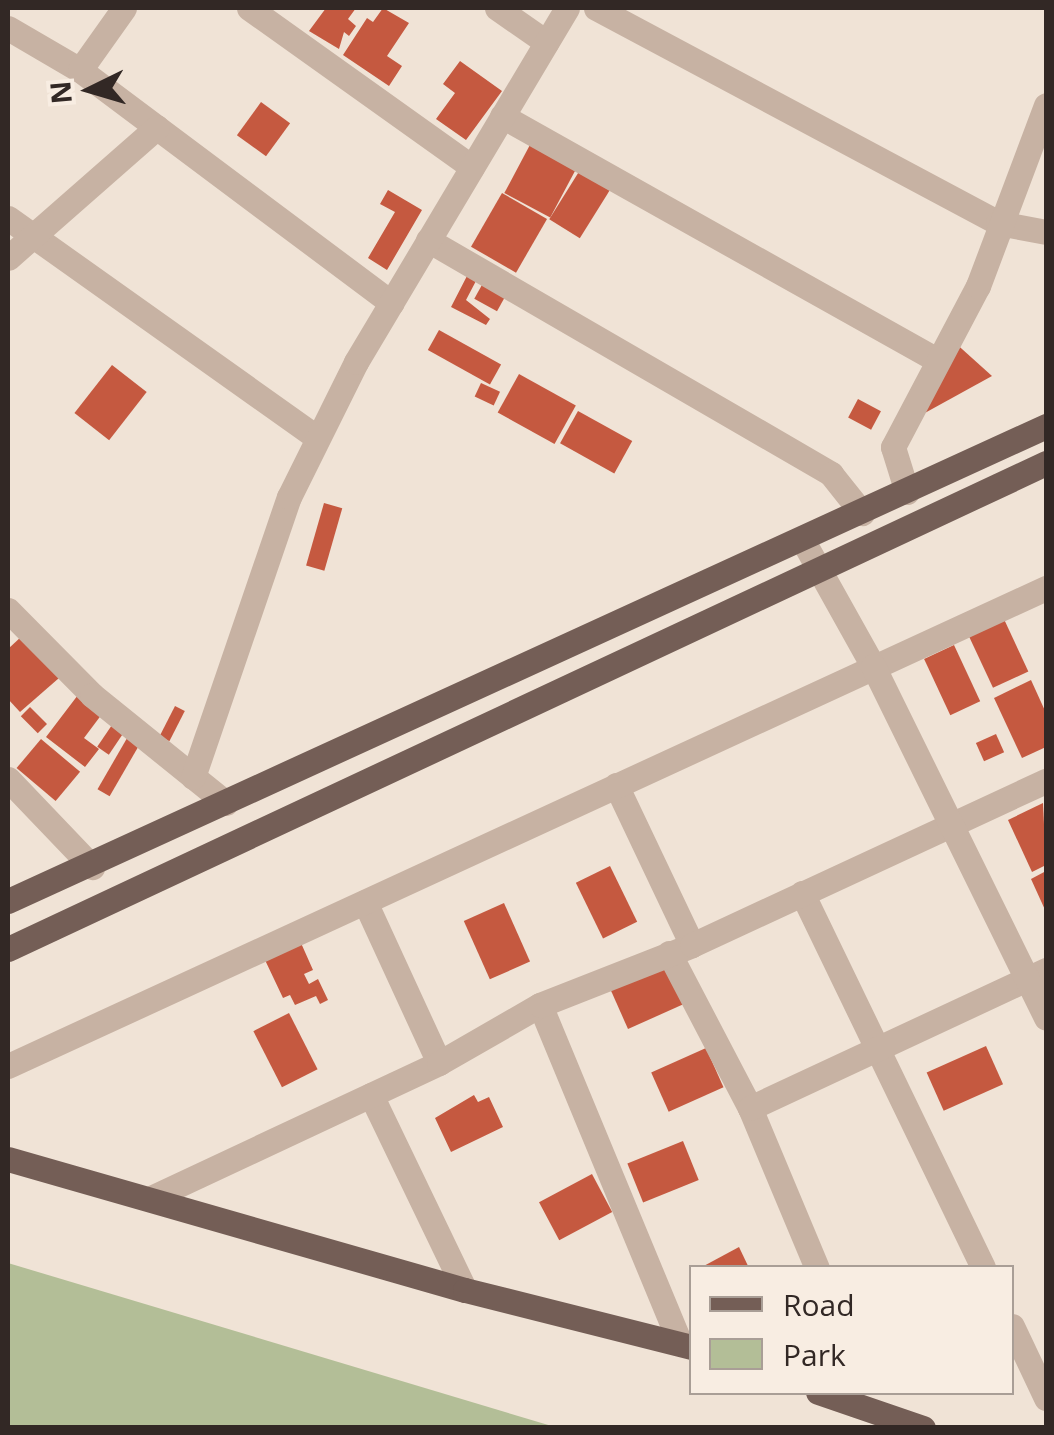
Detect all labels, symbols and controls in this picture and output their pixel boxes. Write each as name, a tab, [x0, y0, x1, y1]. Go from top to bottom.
north arrow	[40, 40, 140, 140]
text: N	[40, 80, 80, 106]
legend	[689, 1265, 1014, 1395]
text: Road	[783, 1284, 855, 1325]
text: Park	[783, 1334, 846, 1375]

